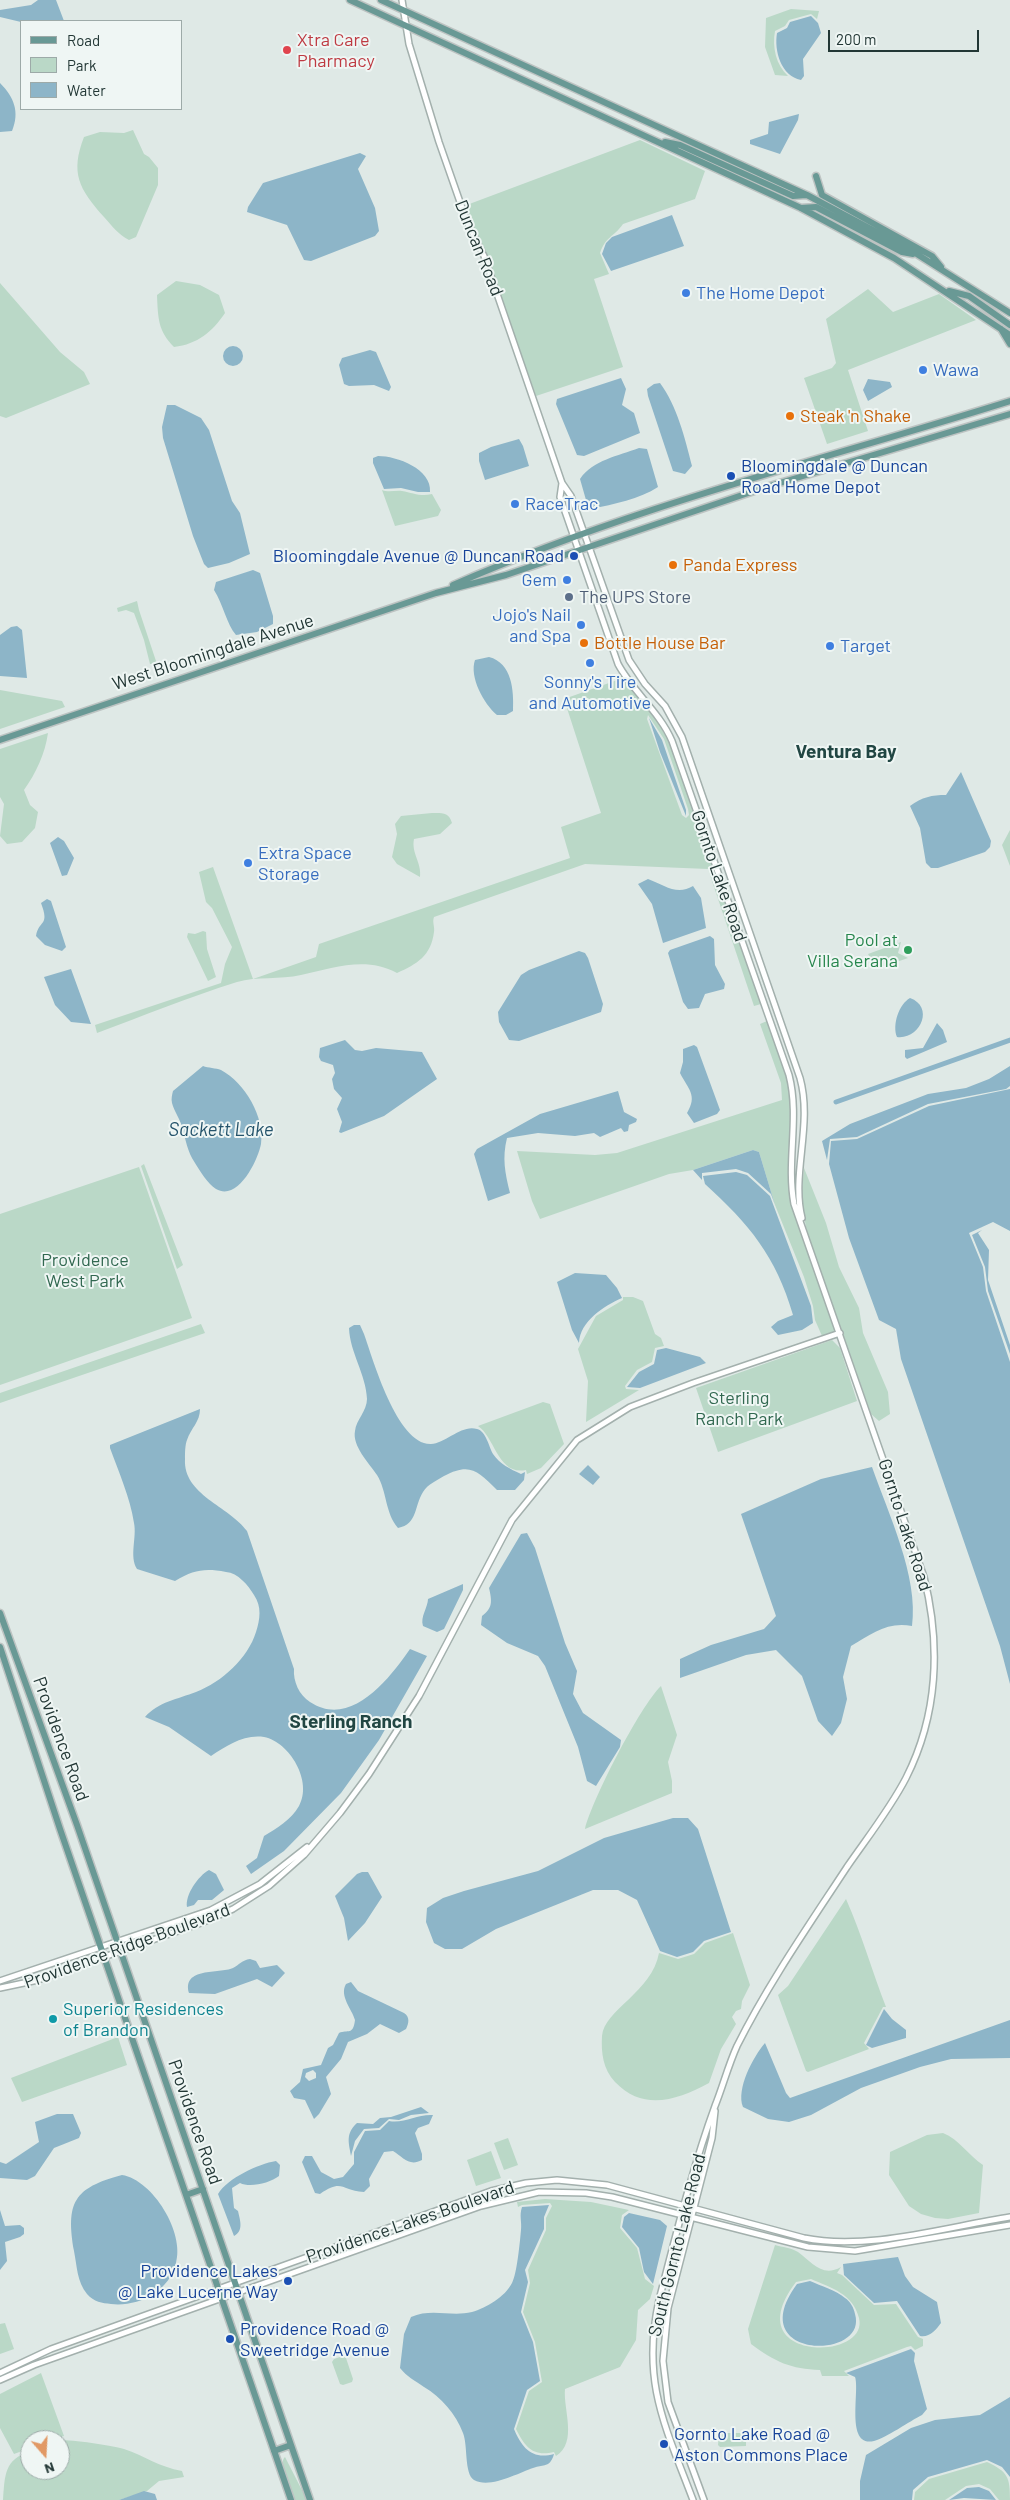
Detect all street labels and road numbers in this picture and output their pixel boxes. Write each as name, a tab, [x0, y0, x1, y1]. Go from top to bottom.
street label: Duncan Road	[450, 197, 508, 299]
street label: West Bloomingdale Avenue	[110, 609, 316, 695]
street label: Gornto Lake Road	[686, 807, 752, 945]
street label: Gornto Lake Road	[873, 1456, 937, 1594]
street label: Providence Road	[28, 1674, 94, 1804]
street label: Providence Ridge Boulevard	[21, 1899, 233, 1993]
street label: Providence Road	[163, 2057, 227, 2187]
street label: South Gornto Lake Road	[644, 2151, 710, 2339]
street label: Providence Lakes Boulevard	[303, 2176, 517, 2268]

